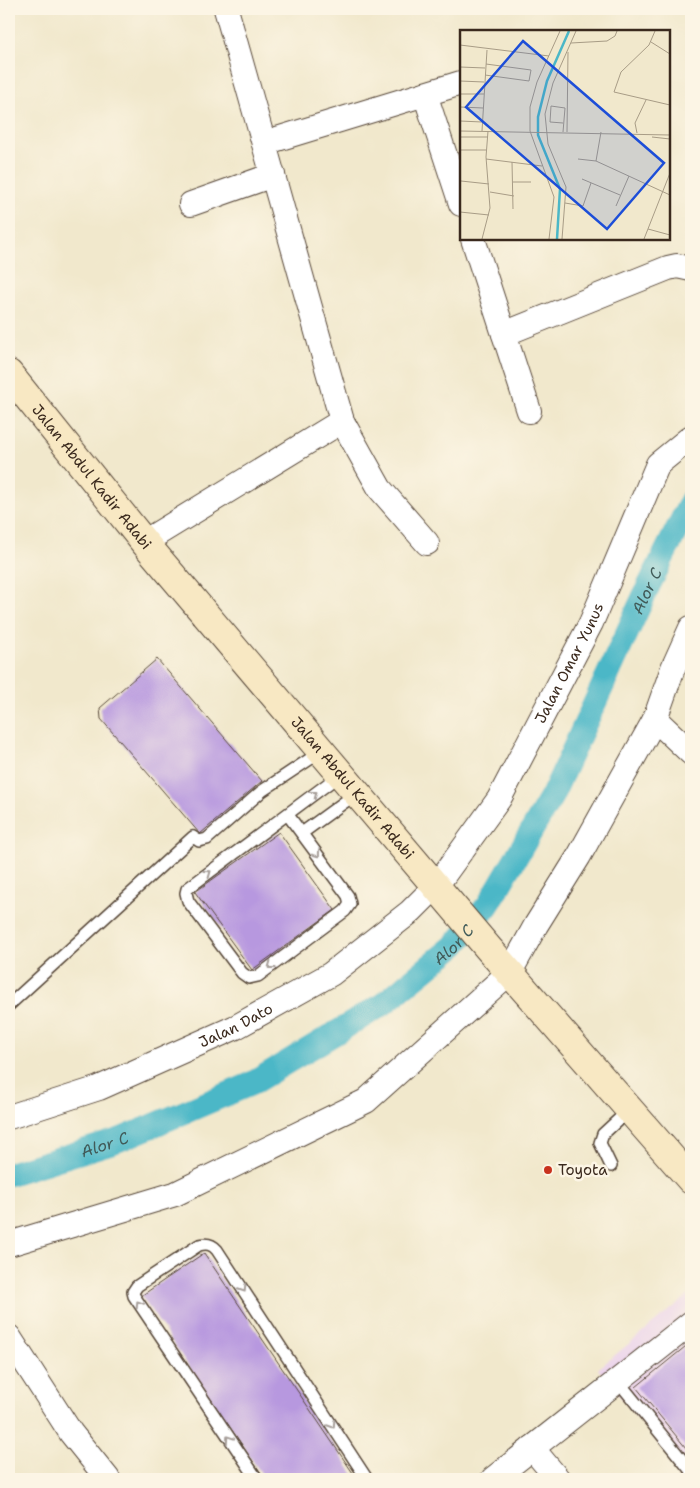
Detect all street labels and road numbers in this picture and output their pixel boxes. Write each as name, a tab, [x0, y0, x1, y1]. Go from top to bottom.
street label: Jalan Abdul Kadir Adabi	[27, 400, 156, 554]
street label: Jalan Omar Yunus	[530, 600, 608, 727]
street label: Jalan Abdul Kadir Adabi	[286, 713, 419, 863]
street label: Jalan Dato	[196, 999, 276, 1052]

